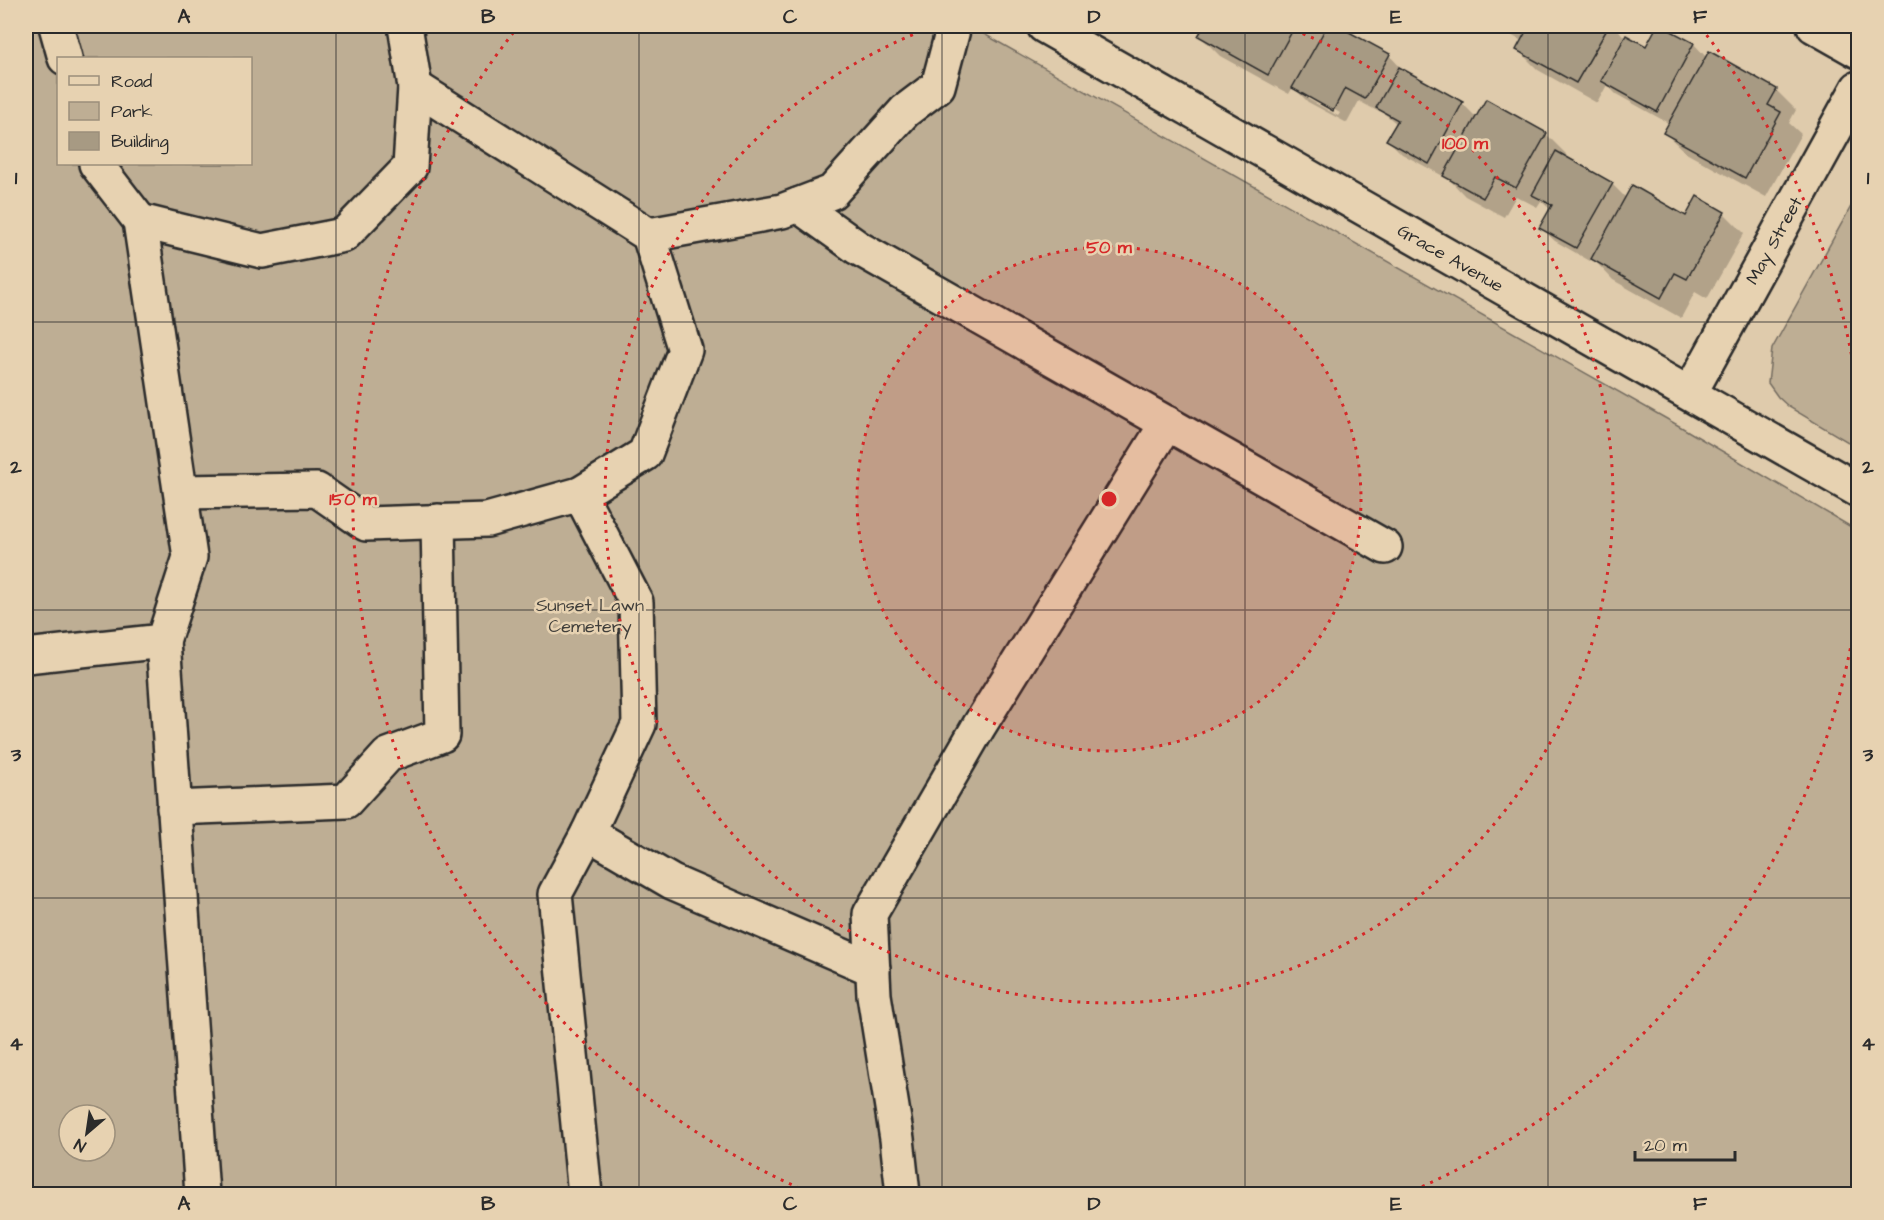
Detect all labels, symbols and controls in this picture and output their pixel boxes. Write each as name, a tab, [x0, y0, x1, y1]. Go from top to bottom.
text: A	[178, 3, 191, 31]
text: B	[481, 3, 496, 31]
text: C	[783, 3, 798, 31]
text: D	[1088, 3, 1101, 31]
text: E	[1390, 3, 1402, 31]
text: F	[1693, 3, 1708, 31]
legend	[57, 57, 252, 165]
text: Road	[111, 69, 152, 94]
text: Park	[111, 99, 153, 124]
text: Building	[111, 129, 169, 155]
text: 100 m	[1442, 131, 1489, 156]
text: 1	[15, 164, 18, 192]
text: 1	[1867, 164, 1870, 192]
street label: May Street	[1740, 192, 1809, 289]
street label: Grace Avenue	[1393, 218, 1508, 298]
text: 50 m	[1086, 235, 1133, 260]
text: 2	[9, 453, 22, 481]
text: 2	[1861, 453, 1874, 481]
text: 150 m	[329, 487, 378, 512]
centre of rings	[1099, 489, 1119, 509]
park label: Sunset Lawn Cemetery	[536, 593, 644, 640]
text: 3	[10, 741, 22, 769]
text: 3	[1862, 741, 1874, 769]
text: 4	[9, 1030, 23, 1058]
text: 4	[1861, 1030, 1875, 1058]
north arrow	[57, 1103, 117, 1163]
scale bar	[1635, 1124, 1736, 1162]
text: N	[70, 1133, 90, 1157]
text: 20 m	[1644, 1133, 1687, 1158]
text: A	[178, 1190, 191, 1218]
text: B	[481, 1190, 496, 1218]
text: C	[783, 1190, 798, 1218]
text: D	[1088, 1190, 1101, 1218]
text: E	[1390, 1190, 1402, 1218]
text: F	[1693, 1190, 1708, 1218]

